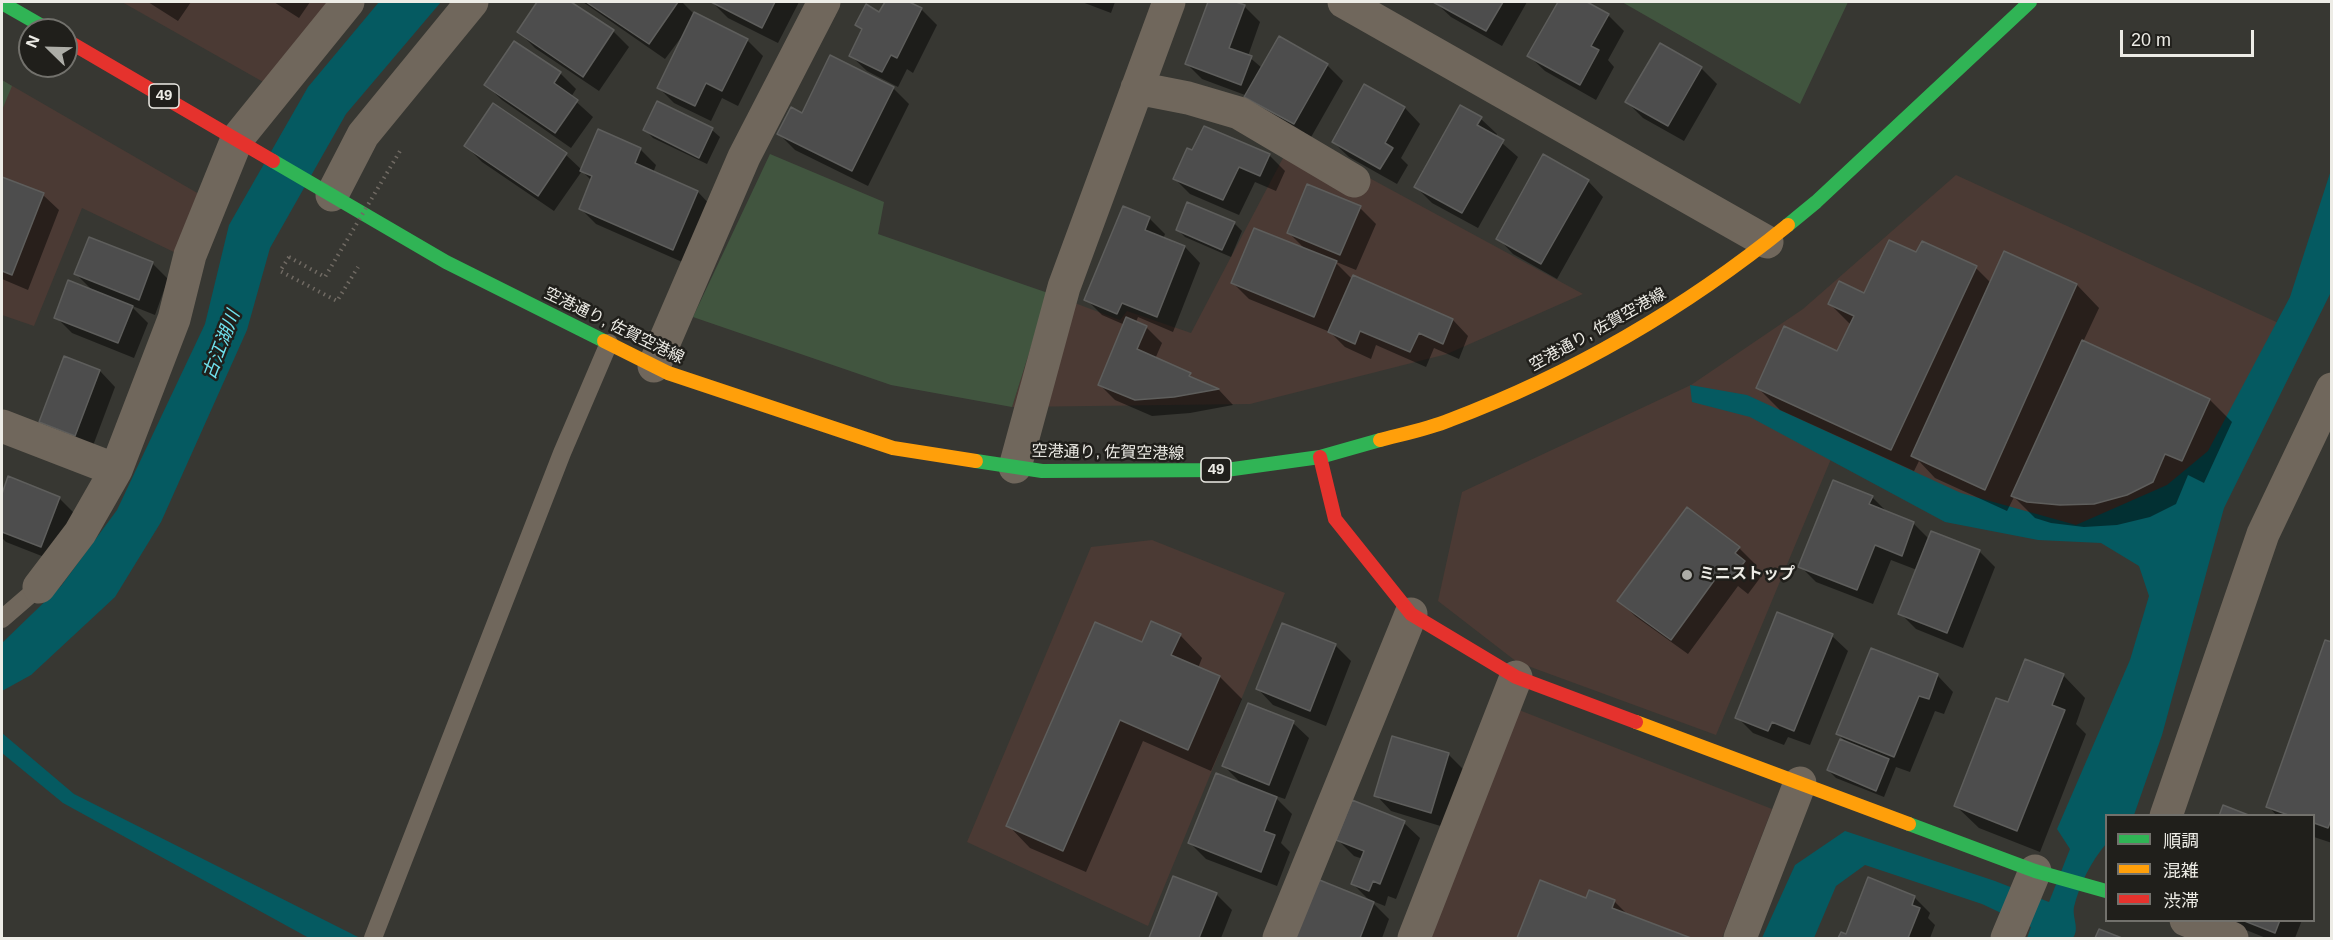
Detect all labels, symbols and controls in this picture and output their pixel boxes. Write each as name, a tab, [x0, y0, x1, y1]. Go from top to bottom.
north arrow	[18, 18, 78, 78]
scale bar	[2123, 18, 2256, 56]
text: 20 m	[2131, 30, 2171, 50]
text: N	[23, 33, 43, 50]
road number: 49	[149, 84, 179, 108]
street label: 空港通り, 佐賀空港線	[541, 284, 687, 368]
street label: 空港通り, 佐賀空港線	[1526, 285, 1670, 375]
water label: 古江湖川	[199, 308, 245, 382]
street label: 空港通り, 佐賀空港線	[1031, 442, 1185, 464]
road number: 49	[1201, 458, 1231, 482]
place label: ミニストップ	[1699, 565, 1795, 585]
marker: ミニストップ	[1680, 568, 1694, 582]
legend	[2105, 814, 2315, 922]
text: 順調	[2163, 831, 2199, 851]
text: 混雑	[2163, 861, 2199, 881]
text: 渋滞	[2163, 891, 2199, 911]

